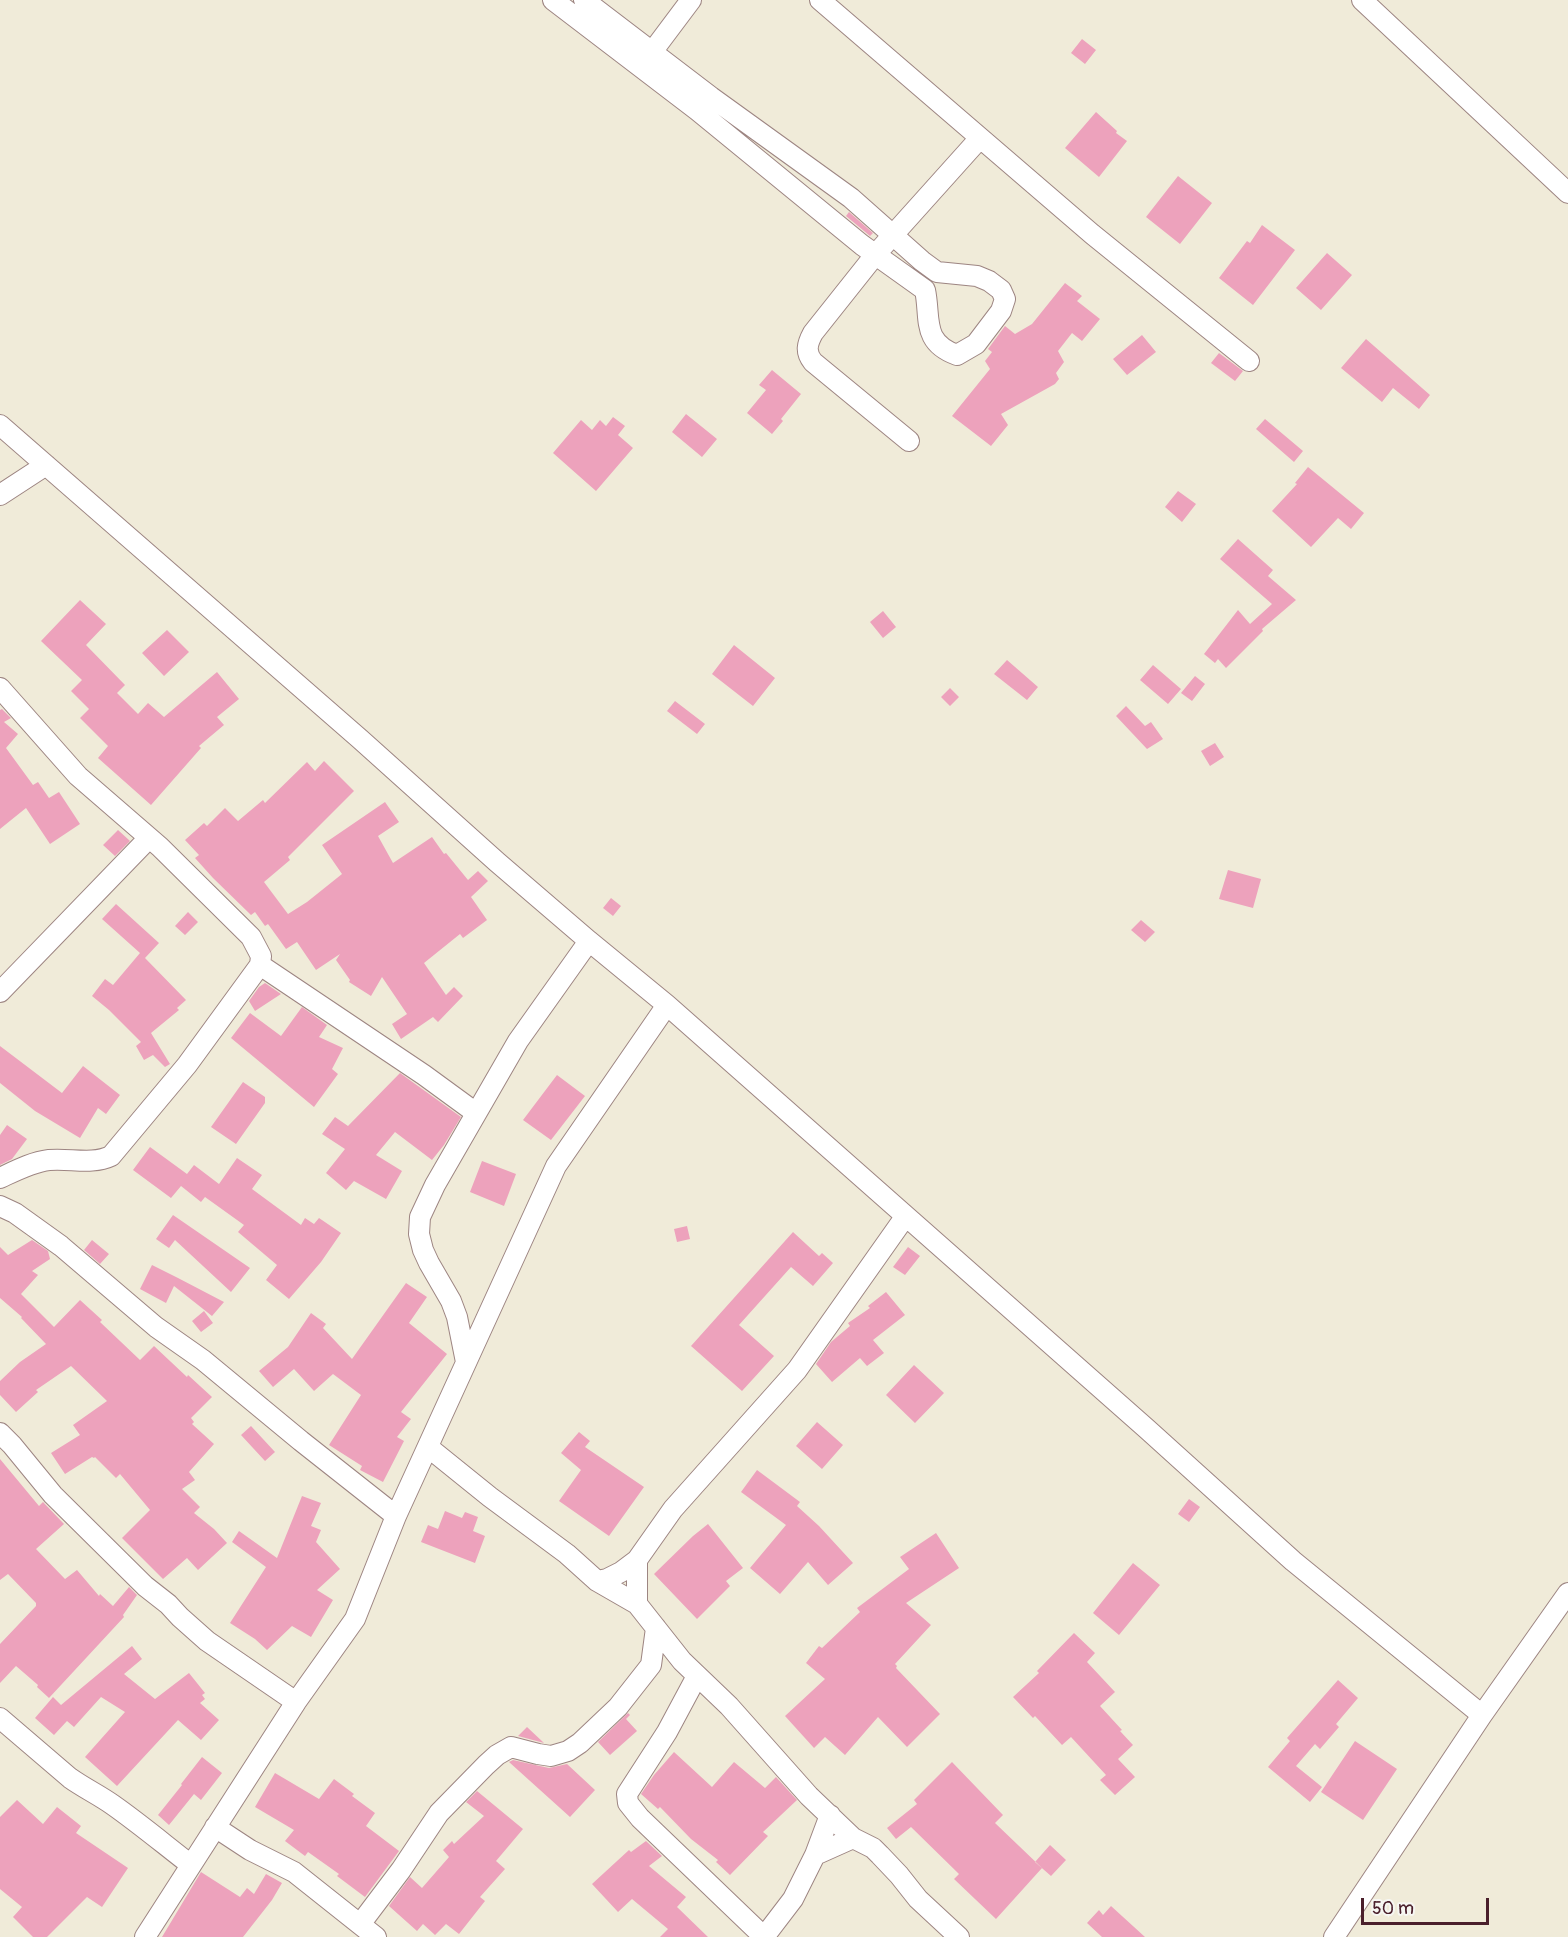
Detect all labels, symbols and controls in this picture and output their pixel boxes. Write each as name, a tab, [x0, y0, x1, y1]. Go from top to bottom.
scale bar	[1364, 1886, 1492, 1924]
text: 50 m	[1372, 1897, 1414, 1920]

